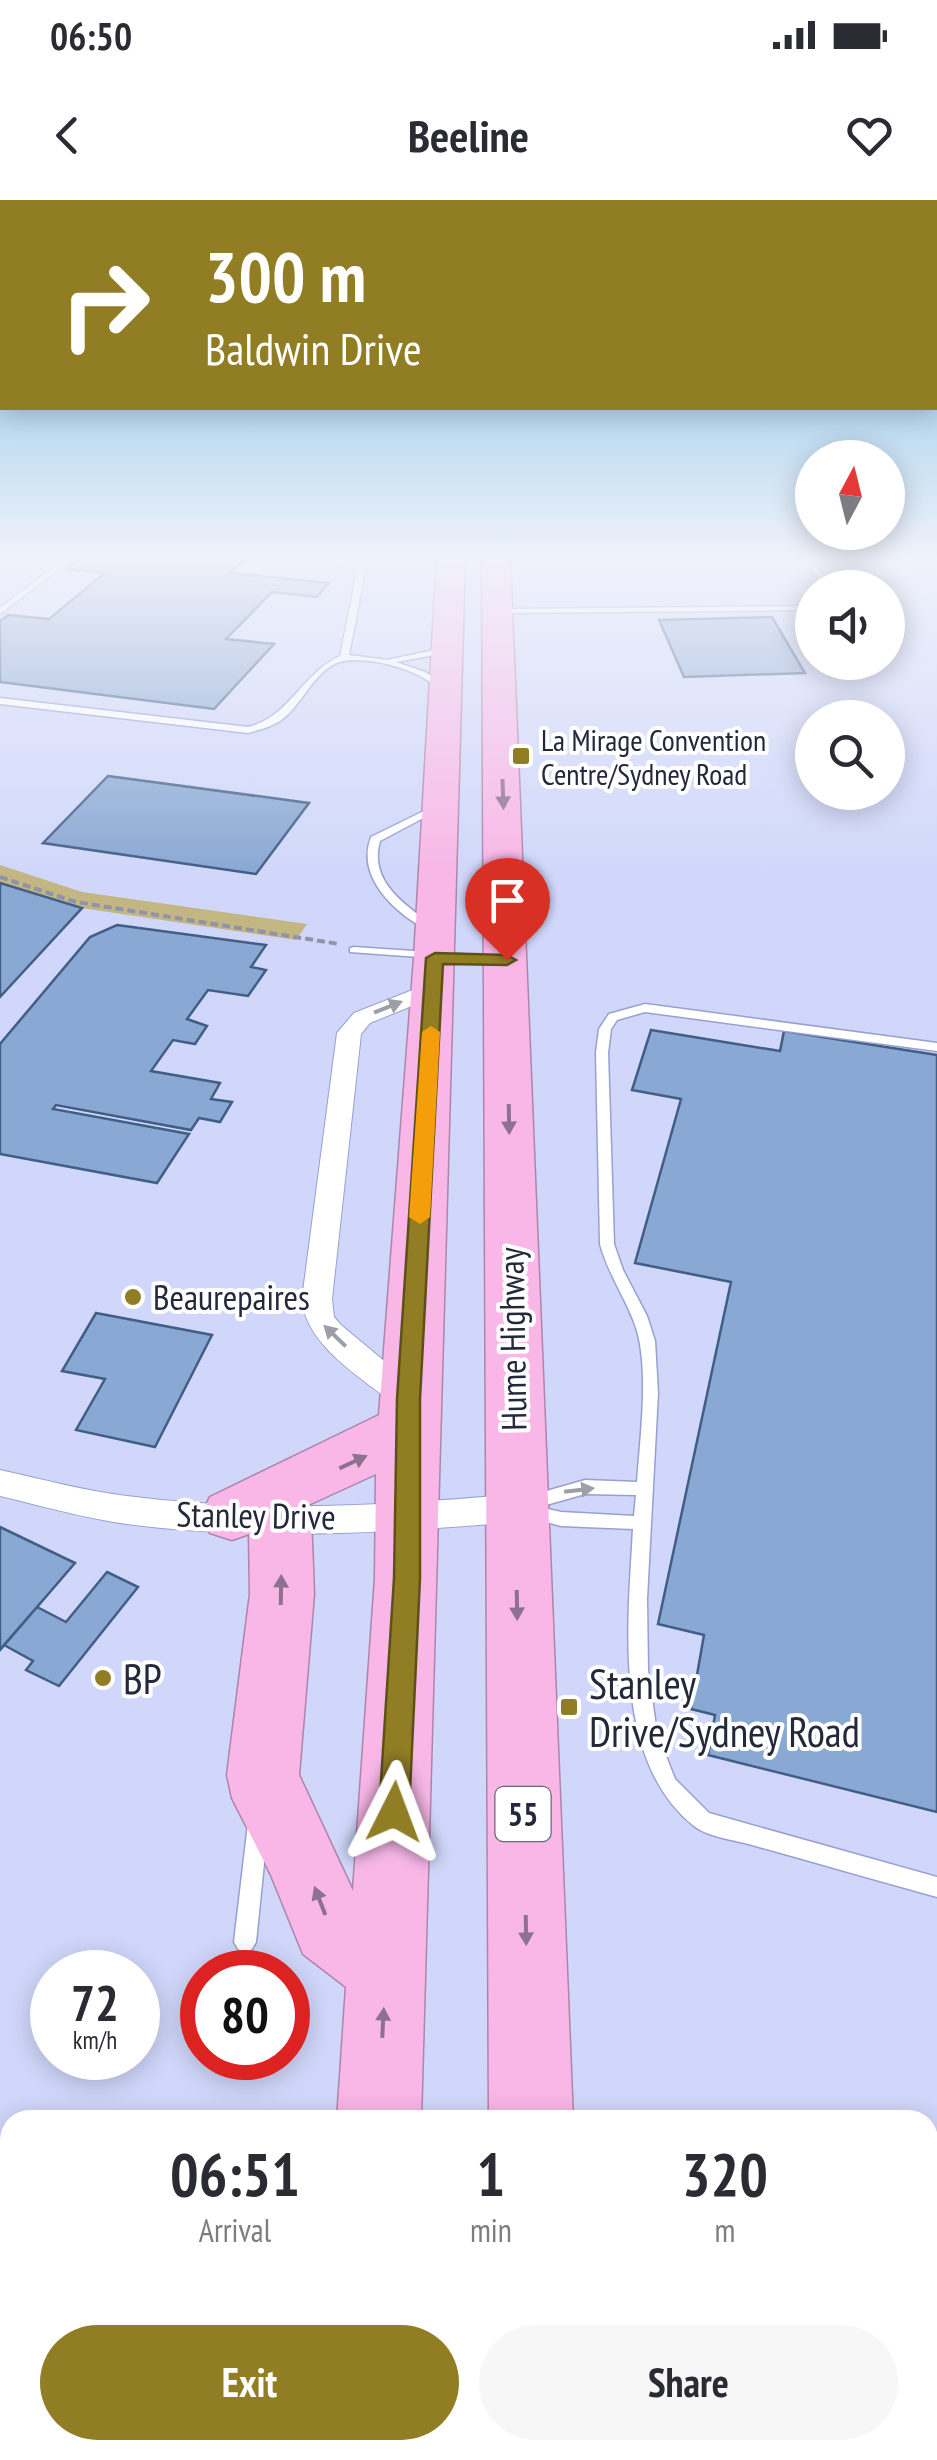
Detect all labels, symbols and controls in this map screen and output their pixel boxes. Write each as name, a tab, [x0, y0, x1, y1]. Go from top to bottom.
text: 06:50	[50, 11, 132, 60]
text: Beeline	[408, 106, 529, 164]
icon: back	[40, 108, 95, 163]
icon: heart	[842, 108, 897, 163]
text: 300 m	[205, 231, 366, 321]
icon: right	[40, 240, 170, 370]
text: Baldwin Drive	[205, 319, 422, 377]
north arrow	[795, 440, 905, 550]
map controls	[795, 440, 905, 810]
button: sound	[795, 570, 905, 680]
button: search	[795, 700, 905, 810]
place label: La Mirage Convention Centre/Sydney Road	[541, 720, 766, 793]
marker: La Mirage Convention Centre/Sydney Road	[510, 745, 532, 767]
one-way arrow	[495, 779, 511, 811]
pin	[465, 858, 550, 961]
icon: arrive	[480, 873, 535, 928]
one-way arrow	[373, 999, 403, 1015]
one-way arrow	[501, 1104, 517, 1136]
street label: Hume Highway	[487, 1246, 537, 1431]
place label: Beaurepaires	[153, 1274, 310, 1320]
marker: Beaurepaires	[122, 1286, 144, 1308]
one-way arrow	[323, 1324, 347, 1348]
one-way arrow	[338, 1453, 367, 1470]
one-way arrow	[564, 1482, 596, 1498]
street label: Stanley Drive	[176, 1491, 336, 1539]
one-way arrow	[273, 1574, 289, 1605]
one-way arrow	[510, 1590, 526, 1622]
place label: BP	[123, 1651, 162, 1706]
place label: Stanley Drive/Sydney Road	[589, 1656, 860, 1759]
marker: BP	[92, 1667, 114, 1689]
marker: Stanley Drive/Sydney Road	[558, 1696, 580, 1718]
position arrow	[342, 1760, 446, 1864]
road number: 55	[496, 1787, 550, 1841]
one-way arrow	[312, 1885, 328, 1915]
one-way arrow	[518, 1915, 534, 1947]
speed limit sign: 80	[180, 1950, 310, 2080]
text: 72	[71, 1970, 119, 2035]
one-way arrow	[375, 2006, 391, 2038]
text: km/h	[73, 2024, 117, 2056]
text: 06:51	[170, 2135, 300, 2213]
text: 1	[477, 2135, 505, 2213]
text: 320	[682, 2135, 768, 2213]
text: Arrival	[199, 2209, 271, 2251]
text: min	[470, 2209, 512, 2251]
text: m	[714, 2209, 735, 2251]
button: Exit	[40, 2325, 459, 2440]
button: Share	[479, 2325, 898, 2440]

